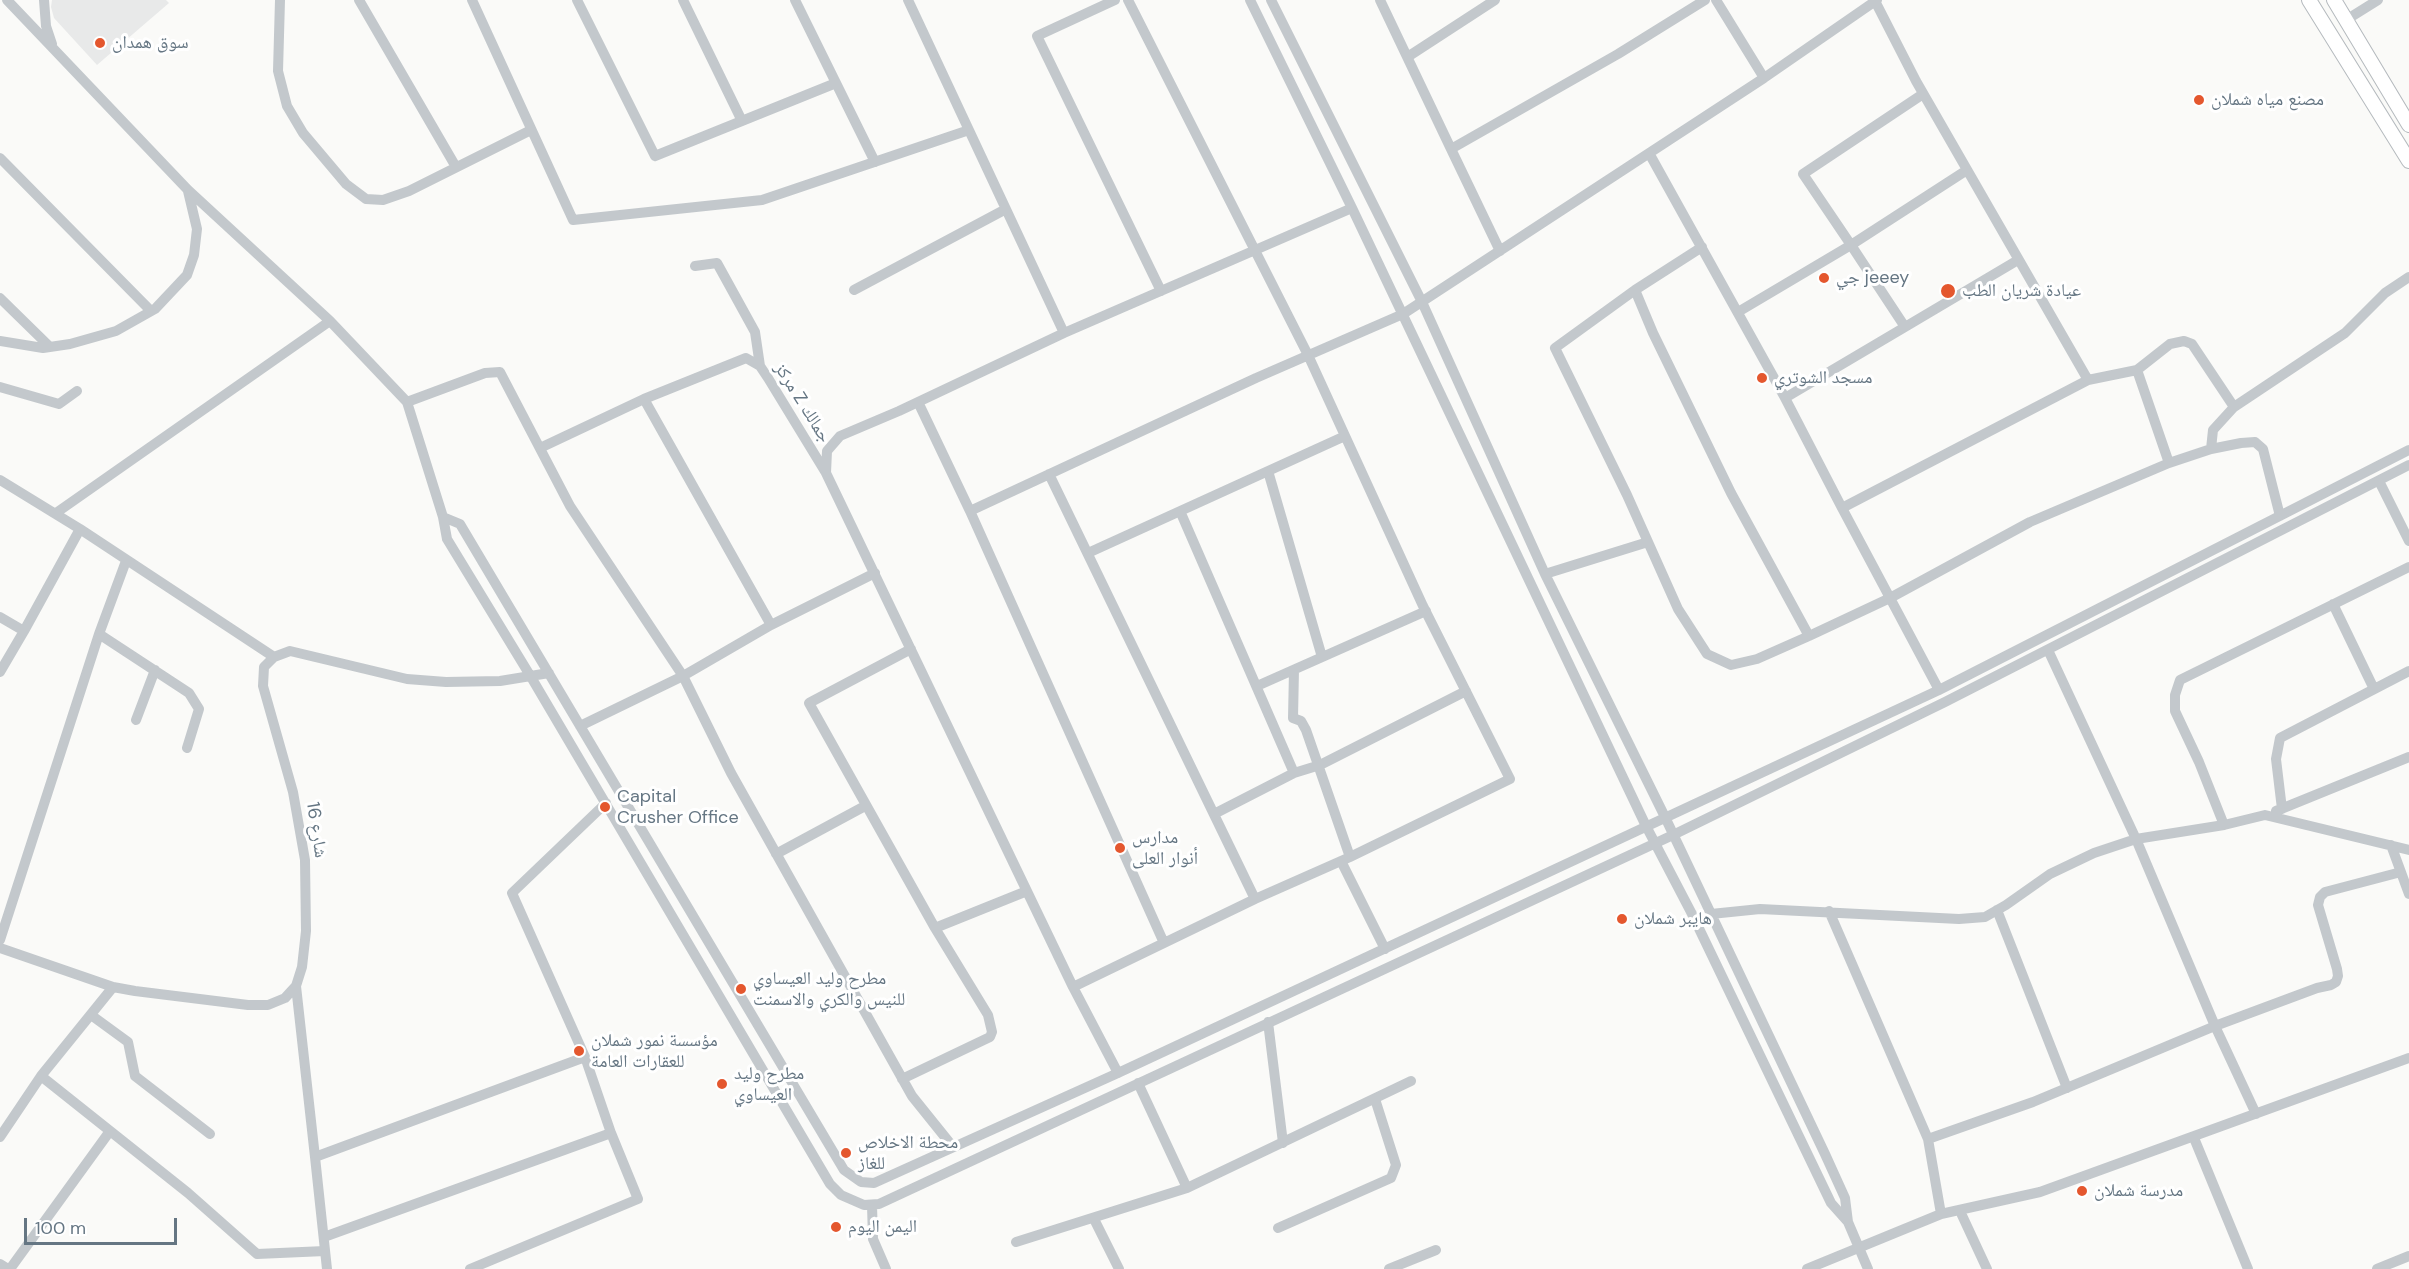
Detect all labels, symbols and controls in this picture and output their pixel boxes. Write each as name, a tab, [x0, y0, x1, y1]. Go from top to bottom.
place label: سوق همدان	[112, 32, 189, 54]
marker: سوق همدان	[93, 36, 107, 50]
place label: مصنع مياه شملان	[2211, 89, 2324, 111]
marker: مصنع مياه شملان	[2192, 93, 2206, 107]
place label: جي jeeey	[1836, 267, 1909, 289]
marker: جي jeeey	[1817, 271, 1831, 285]
place label: عيادة شريان الطب	[1962, 280, 2081, 302]
marker: عيادة شريان الطب	[1939, 282, 1957, 300]
street label: مركز Z جمالك	[769, 359, 835, 447]
place label: مسجد الشوتري	[1774, 367, 1872, 389]
marker: مسجد الشوتري	[1755, 371, 1769, 385]
place label: Capital Crusher Office	[617, 786, 739, 828]
marker: Capital Crusher Office	[598, 800, 612, 814]
street label: شارع 16	[301, 801, 331, 859]
place label: مدارس أنوار العلى	[1132, 827, 1198, 870]
marker: مدارس أنوار العلى	[1113, 841, 1127, 855]
place label: هايبر شملان	[1634, 908, 1712, 930]
marker: هايبر شملان	[1615, 912, 1629, 926]
place label: مطرح وليد العيساوي للنيس والكري والاسمنت	[753, 968, 905, 1010]
marker: مطرح وليد العيساوي للنيس والكري والاسمنت	[734, 982, 748, 996]
place label: مؤسسة نمور شملان للعقارات العامة	[591, 1030, 718, 1072]
marker: مؤسسة نمور شملان للعقارات العامة	[572, 1044, 586, 1058]
place label: مطرح وليد العيساوي	[734, 1063, 804, 1106]
marker: مطرح وليد العيساوي	[715, 1077, 729, 1091]
place label: محطة الاخلاص للغاز	[858, 1132, 958, 1174]
marker: محطة الاخلاص للغاز	[839, 1146, 853, 1160]
place label: مدرسة شملان	[2094, 1180, 2183, 1202]
marker: مدرسة شملان	[2075, 1184, 2089, 1198]
scale bar	[27, 1206, 180, 1244]
text: 100 m	[35, 1216, 86, 1240]
place label: اليمن اليوم	[848, 1216, 917, 1238]
marker: اليمن اليوم	[829, 1220, 843, 1234]

